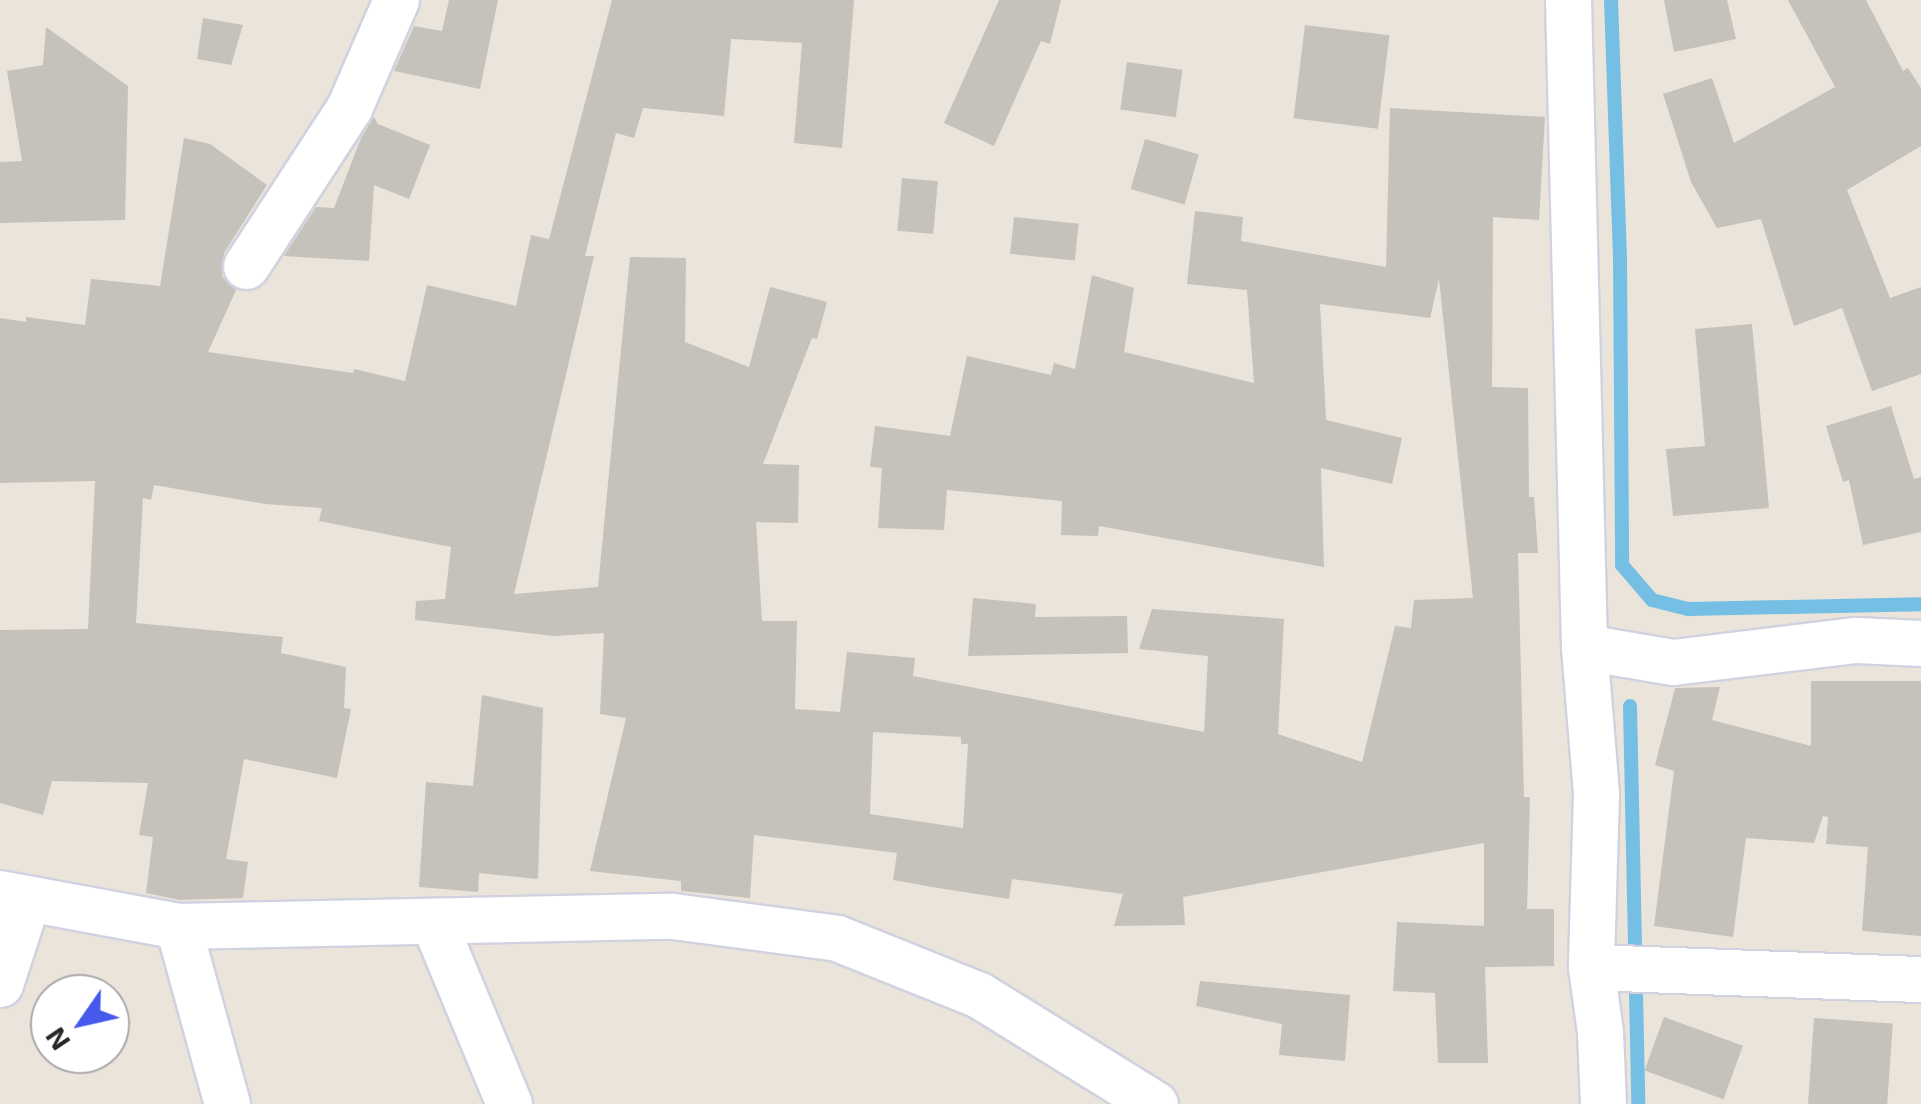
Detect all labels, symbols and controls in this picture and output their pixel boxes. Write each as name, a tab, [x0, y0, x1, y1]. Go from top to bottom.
north arrow	[30, 974, 130, 1074]
text: N	[37, 1022, 77, 1058]

